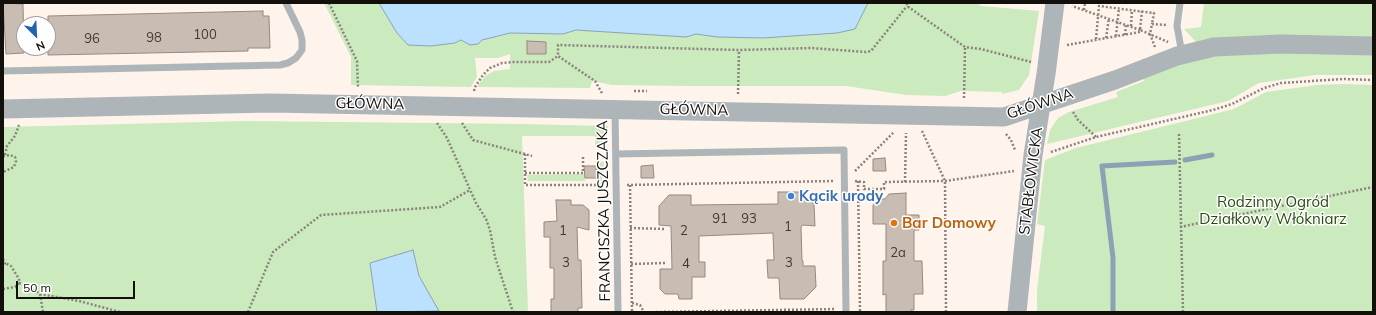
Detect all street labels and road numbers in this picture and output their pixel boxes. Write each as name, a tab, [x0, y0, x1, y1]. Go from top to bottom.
street label: GŁÓWNA	[1004, 85, 1076, 123]
street label: GŁÓWNA	[335, 94, 405, 114]
street label: GŁÓWNA	[659, 100, 729, 120]
street label: FRANCISZKA JUSZCZAKA	[593, 120, 615, 302]
street label: STABŁOWICKA	[1015, 126, 1047, 236]

